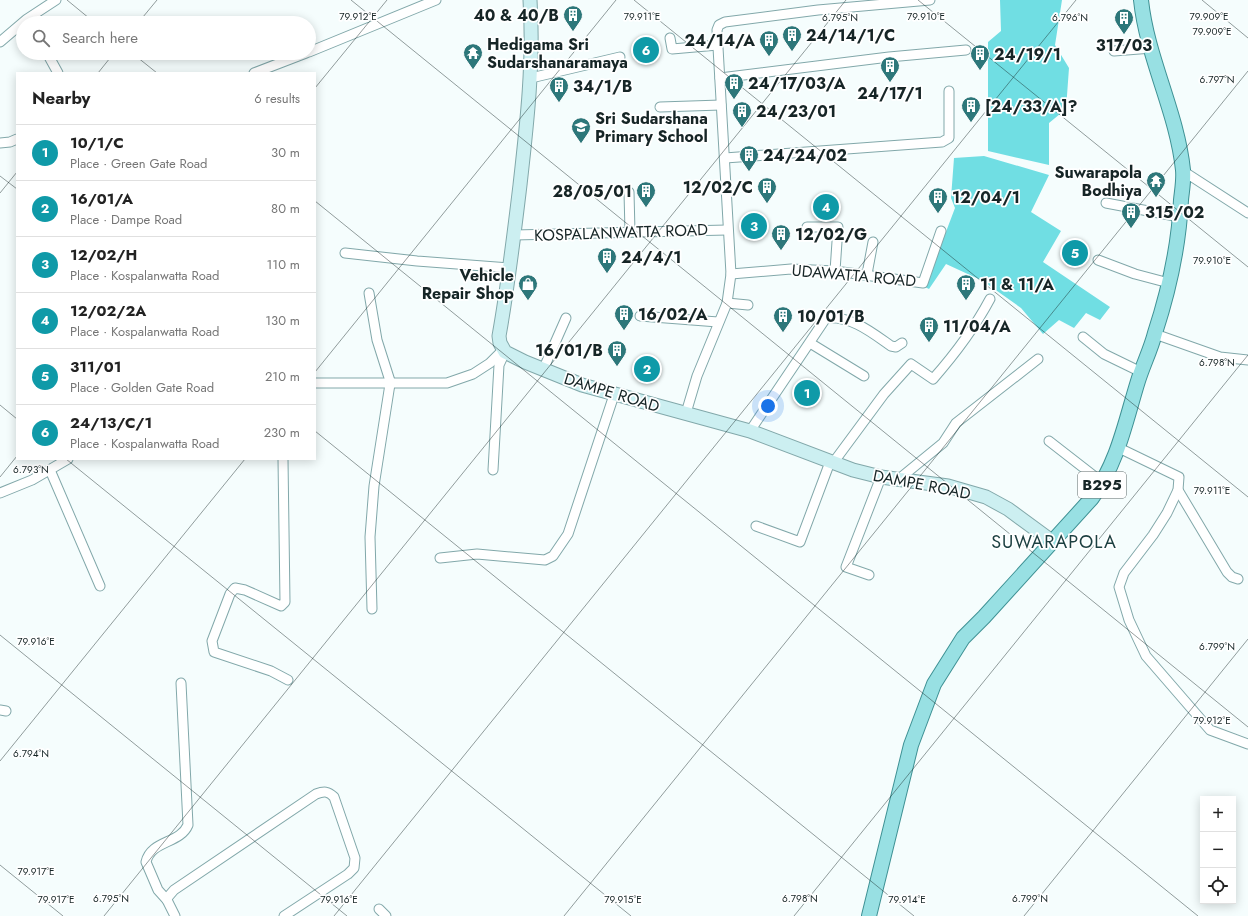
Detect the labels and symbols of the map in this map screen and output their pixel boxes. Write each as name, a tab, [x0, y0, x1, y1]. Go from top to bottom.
place label: 40 & 40/B	[473, 4, 559, 27]
building icon: 40 & 40/B	[562, 4, 584, 32]
building icon: 317/03	[1113, 7, 1135, 35]
text: 79.912°E	[339, 9, 377, 24]
text: 79.911°E	[624, 9, 660, 24]
text: 79.910°E	[907, 9, 945, 24]
text: 79.909°E	[1189, 9, 1229, 24]
text: 6.795°N	[822, 10, 858, 25]
text: 6.796°N	[1052, 10, 1088, 25]
building icon: 24/14/1/C	[781, 24, 803, 52]
place label: 24/14/1/C	[806, 24, 895, 47]
text: 79.909°E	[1192, 24, 1232, 39]
place label: 24/14/A	[684, 29, 755, 52]
building icon: 24/14/A	[758, 29, 780, 57]
place label: Hedigama Sri Sudarshanaramaya	[487, 33, 628, 74]
place label: 317/03	[1096, 34, 1152, 57]
pin: 6	[633, 35, 659, 65]
temple icon: Hedigama Sri Sudarshanaramaya	[462, 42, 484, 70]
building icon: 24/19/1	[969, 43, 991, 71]
place label: 24/19/1	[994, 43, 1061, 66]
building icon: 24/17/1	[879, 55, 901, 83]
building icon: 24/17/03/A	[723, 72, 745, 100]
place label: 24/17/03/A	[748, 72, 846, 95]
text: 6.797°N	[1199, 72, 1235, 87]
building icon: 34/1/B	[548, 75, 570, 103]
place label: 34/1/B	[573, 75, 632, 98]
place label: 24/17/1	[857, 82, 923, 105]
building icon: [24/33/A]?	[960, 95, 982, 123]
place label: [24/33/A]?	[985, 95, 1078, 118]
building icon: 24/23/01	[731, 100, 753, 128]
place label: 24/23/01	[756, 100, 836, 123]
place label: Sri Sudarshana Primary School	[595, 107, 708, 148]
school or university icon: Sri Sudarshana Primary School	[570, 116, 592, 144]
building icon: 24/24/02	[738, 144, 760, 172]
place label: 24/24/02	[763, 144, 847, 167]
place label: Suwarapola Bodhiya	[1055, 161, 1142, 202]
temple icon: Suwarapola Bodhiya	[1145, 170, 1167, 198]
place label: 12/02/C	[683, 176, 753, 199]
building icon: 12/02/C	[756, 176, 778, 204]
place label: 28/05/01	[553, 180, 632, 203]
building icon: 28/05/01	[635, 180, 657, 208]
building icon: 12/04/1	[927, 186, 949, 214]
place label: 12/04/1	[952, 186, 1020, 209]
pin: 4	[813, 192, 839, 222]
building icon: 315/02	[1120, 201, 1142, 229]
place label: 315/02	[1145, 201, 1204, 224]
pin: 3	[741, 211, 767, 241]
street label: KOSPALANWATTA ROAD	[534, 218, 708, 247]
building icon: 12/02/G	[770, 223, 792, 251]
place label: 12/02/G	[795, 223, 867, 246]
pin: 5	[1062, 238, 1088, 268]
building icon: 24/4/1	[596, 246, 618, 274]
place label: 24/4/1	[621, 246, 681, 269]
text: 79.910°E	[1193, 253, 1231, 268]
street label: UDAWATTA ROAD	[791, 259, 917, 292]
place label: Vehicle Repair Shop	[422, 264, 514, 305]
shop icon: Vehicle Repair Shop	[517, 273, 539, 301]
building icon: 11 & 11/A	[955, 273, 977, 301]
place label: 11 & 11/A	[980, 273, 1054, 296]
building icon: 16/02/A	[613, 303, 635, 331]
place label: 16/02/A	[638, 303, 708, 326]
building icon: 10/01/B	[772, 305, 794, 333]
place label: 10/01/B	[797, 305, 865, 328]
building icon: 11/04/A	[918, 315, 940, 343]
place label: 11/04/A	[943, 315, 1011, 338]
place label: 16/01/B	[535, 339, 603, 362]
building icon: 16/01/B	[606, 339, 628, 367]
pin: 2	[634, 354, 660, 384]
text: 6.798°N	[1199, 355, 1235, 370]
street label: DAMPE ROAD	[561, 367, 663, 418]
pin: 1	[794, 378, 820, 408]
your location	[758, 396, 778, 416]
text: 6.793°N	[13, 462, 49, 477]
street label: DAMPE ROAD	[871, 464, 973, 505]
road number: B295	[1078, 472, 1126, 498]
text: 79.911°E	[1194, 483, 1230, 498]
district label: SUWARAPOLA	[991, 529, 1117, 555]
text: 79.916°E	[17, 634, 55, 649]
text: 6.799°N	[1199, 639, 1235, 654]
text: 79.912°E	[1193, 713, 1231, 728]
text: 6.794°N	[13, 746, 49, 761]
text: 79.917°E	[17, 864, 55, 879]
text: 6.795°N	[93, 891, 129, 906]
text: 6.798°N	[782, 891, 818, 906]
text: 6.799°N	[1012, 891, 1048, 906]
text: 79.917°E	[37, 892, 75, 907]
text: 79.916°E	[320, 892, 358, 907]
text: 79.915°E	[604, 892, 642, 907]
text: 79.914°E	[888, 892, 926, 907]

